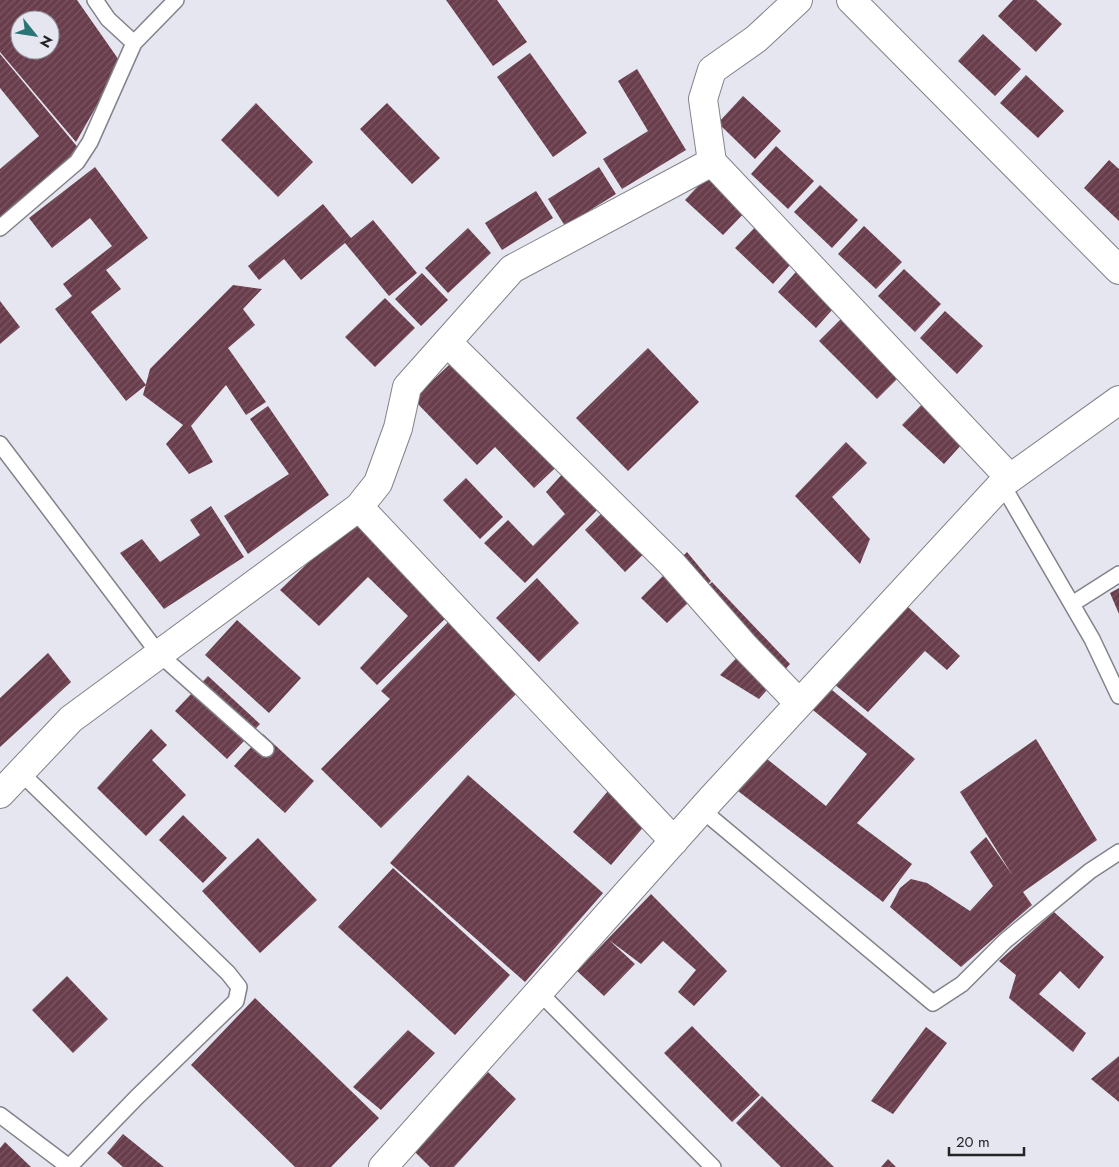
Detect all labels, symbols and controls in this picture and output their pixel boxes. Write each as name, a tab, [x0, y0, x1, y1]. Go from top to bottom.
north arrow	[10, 10, 60, 60]
text: N	[35, 32, 58, 51]
scale bar	[949, 1124, 1024, 1156]
text: 20 m	[956, 1131, 990, 1153]

